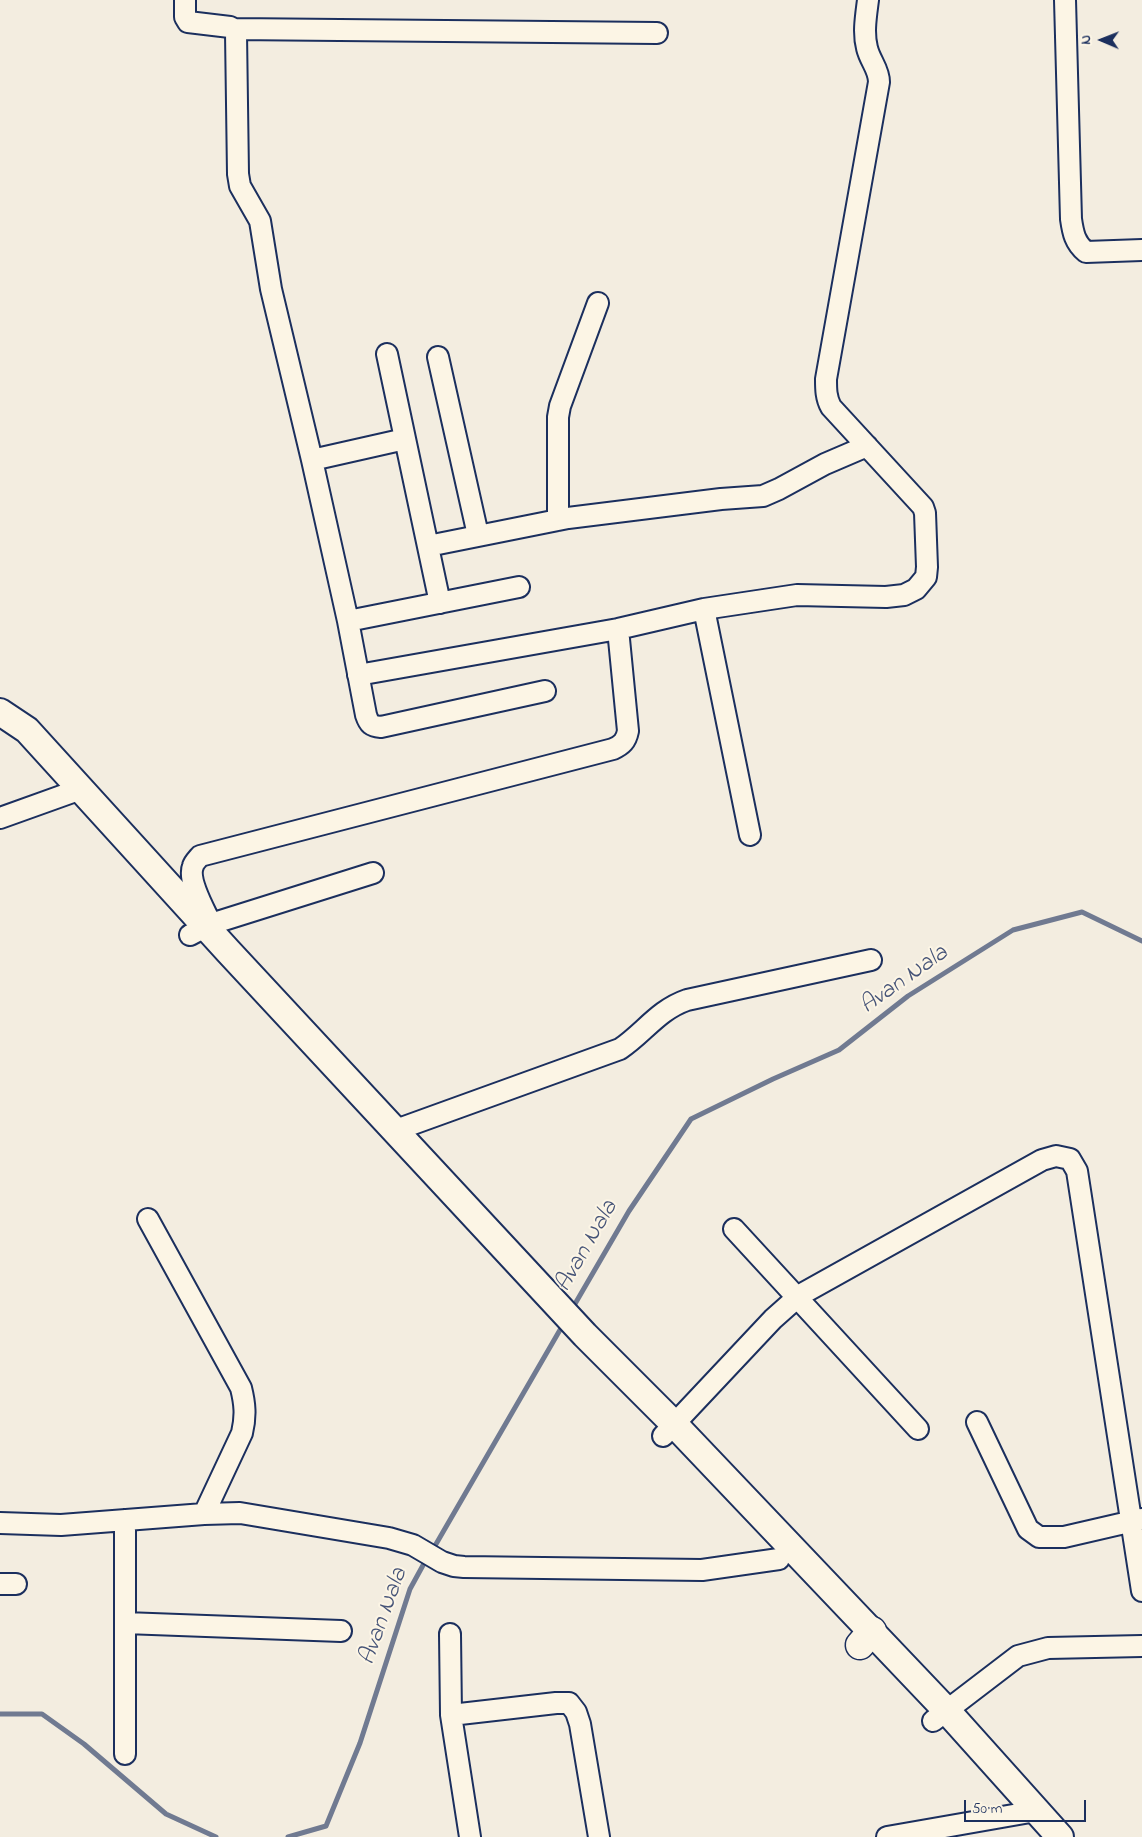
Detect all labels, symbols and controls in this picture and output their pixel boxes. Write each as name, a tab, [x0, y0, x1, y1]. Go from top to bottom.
north arrow	[1077, 15, 1127, 65]
text: N	[1076, 35, 1097, 45]
water label: Avan Nala	[855, 940, 955, 1022]
water label: Avan Nala	[550, 1196, 626, 1298]
water label: Avan Nala	[354, 1565, 416, 1669]
scale bar	[967, 1790, 1090, 1822]
text: 50 m	[972, 1798, 1002, 1820]

